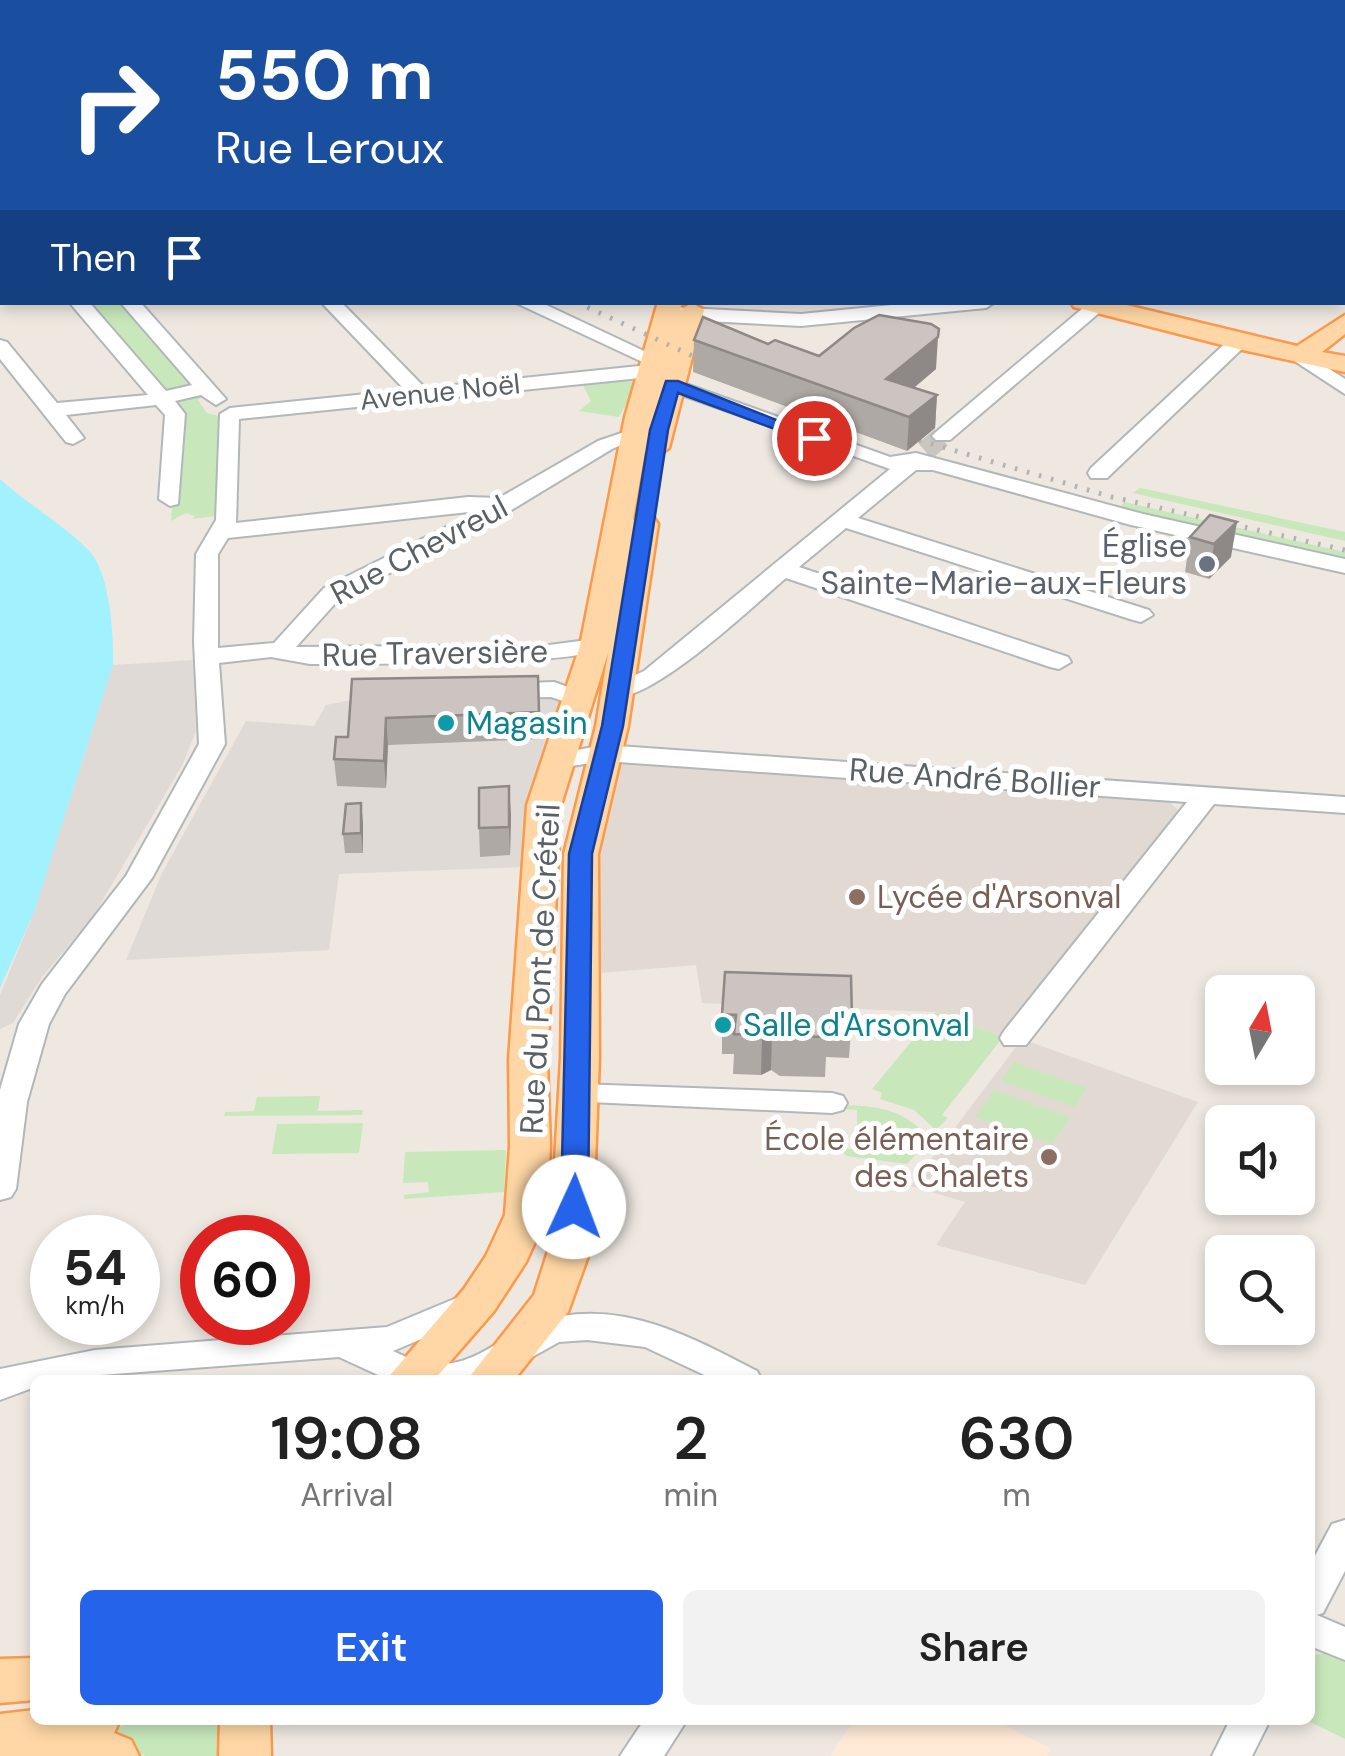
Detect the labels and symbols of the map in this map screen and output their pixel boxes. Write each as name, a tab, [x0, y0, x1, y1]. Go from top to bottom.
street label: Avenue Noël	[358, 365, 522, 419]
pin	[772, 396, 857, 481]
street label: Rue Chevreul	[323, 486, 515, 614]
place label: Église Sainte-Marie-aux-Fleurs	[820, 525, 1187, 604]
marker: Église Sainte-Marie-aux-Fleurs	[1196, 553, 1218, 575]
street label: Rue Traversière	[322, 630, 548, 676]
place label: Magasin	[466, 702, 588, 744]
marker: Magasin	[435, 712, 457, 734]
street label: Rue André Bollier	[848, 748, 1102, 808]
street label: Rue du Pont de Créteil	[510, 803, 570, 1135]
place label: Lycée d'Arsonval	[877, 876, 1121, 918]
marker: Lycée d'Arsonval	[846, 886, 868, 908]
north arrow	[1205, 975, 1315, 1085]
place label: Salle d'Arsonval	[743, 1004, 970, 1046]
marker: Salle d'Arsonval	[712, 1014, 734, 1036]
place label: École élémentaire des Chalets	[764, 1118, 1029, 1197]
marker: École élémentaire des Chalets	[1038, 1146, 1060, 1168]
position arrow	[522, 1155, 626, 1259]
speed limit sign: 60	[180, 1215, 310, 1345]

